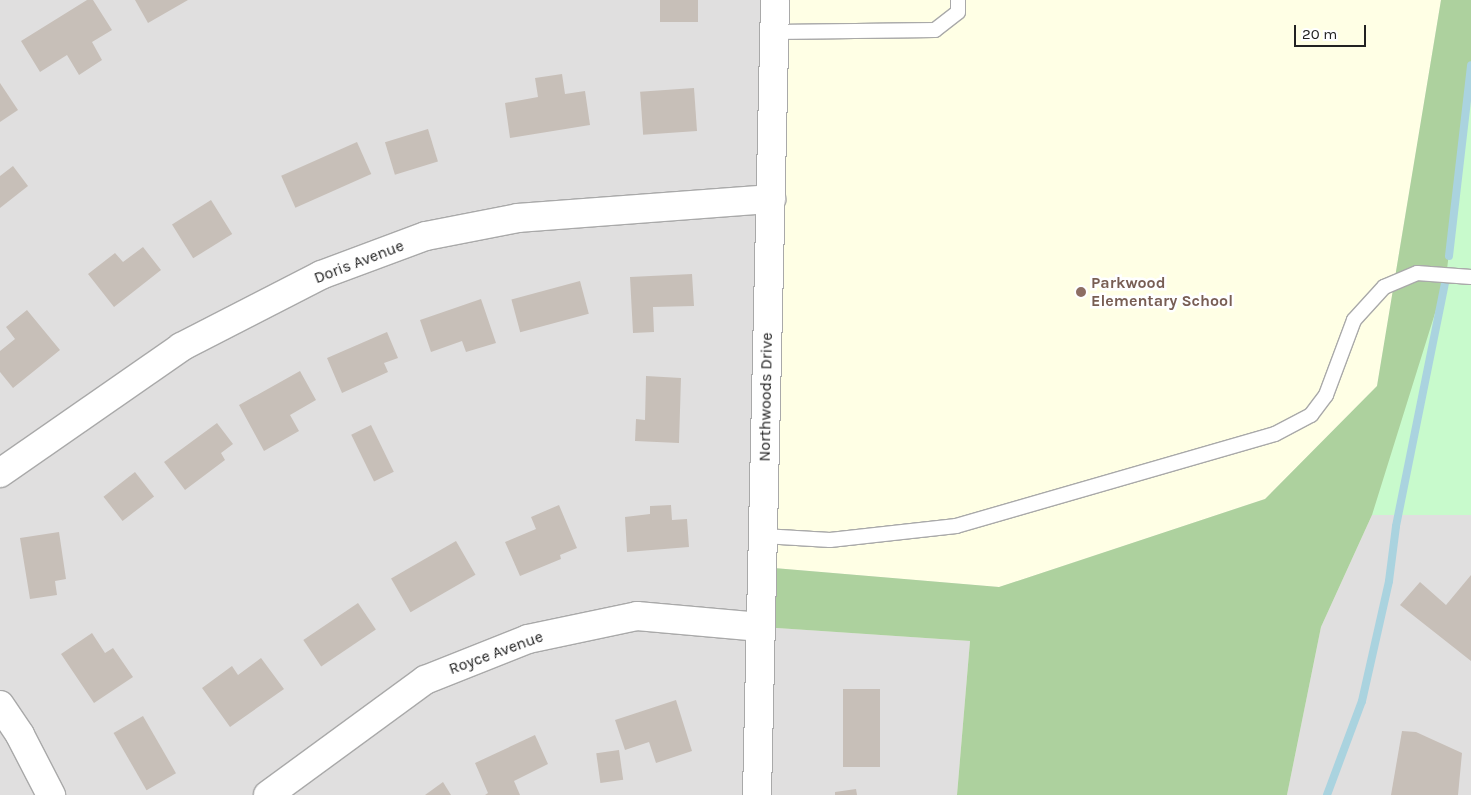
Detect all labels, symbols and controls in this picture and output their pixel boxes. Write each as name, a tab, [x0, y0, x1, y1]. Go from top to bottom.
scale bar	[1296, 15, 1368, 47]
text: 20 m	[1302, 25, 1337, 43]
street label: Doris Avenue	[311, 236, 407, 288]
place label: Parkwood Elementary School	[1091, 273, 1233, 311]
marker: Parkwood Elementary School	[1075, 286, 1087, 298]
street label: Northwoods Drive	[755, 332, 777, 462]
street label: Royce Avenue	[446, 627, 546, 679]

